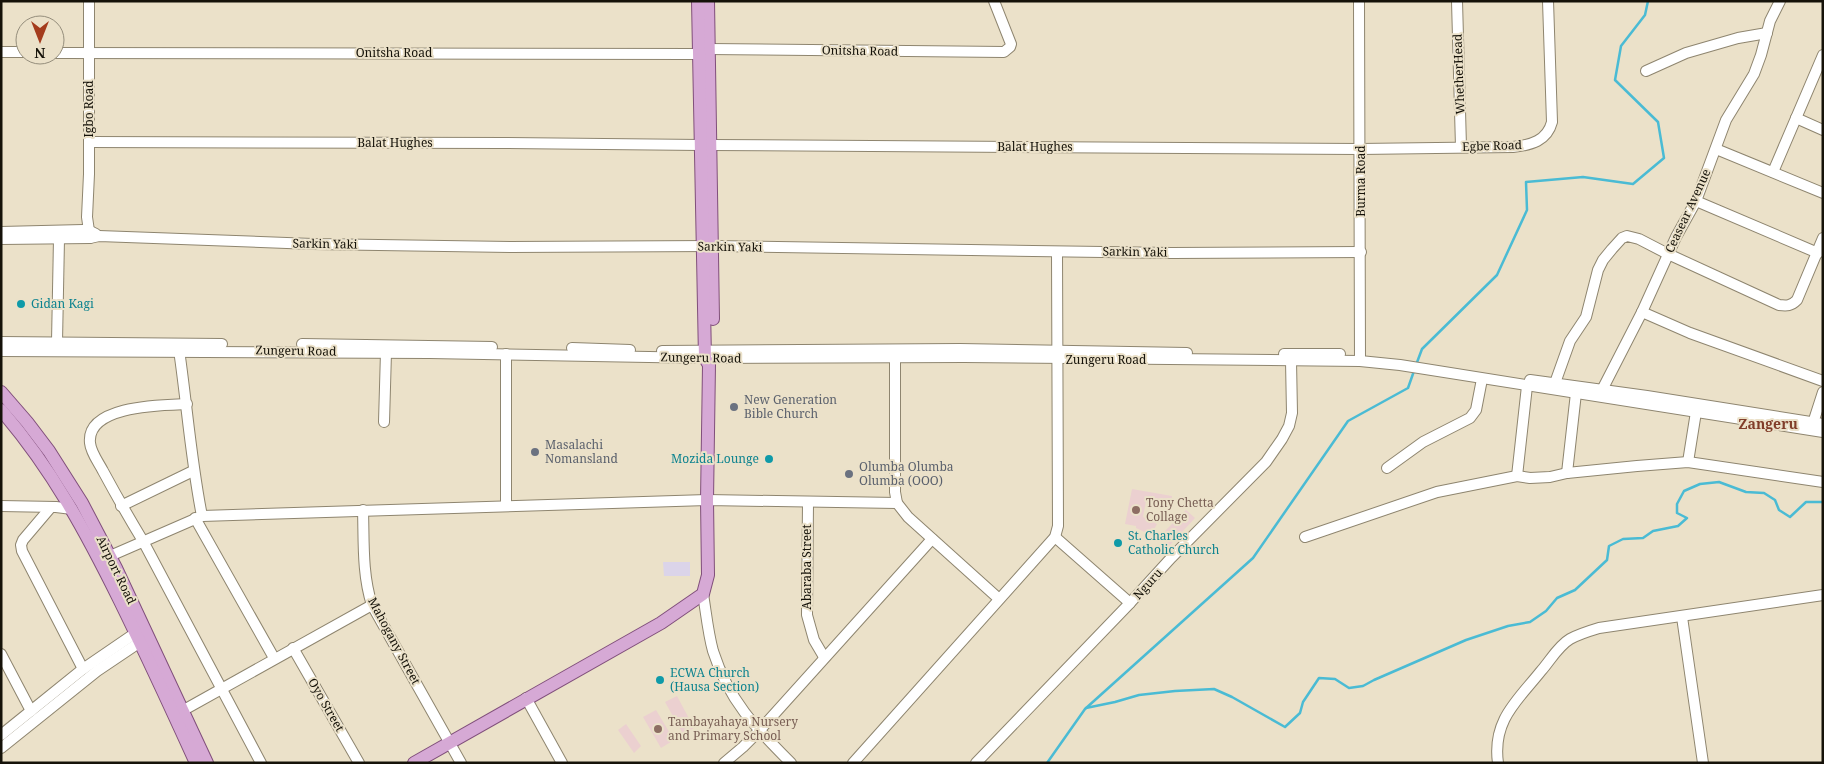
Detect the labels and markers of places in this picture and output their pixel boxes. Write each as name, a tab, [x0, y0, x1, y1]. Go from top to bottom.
place label: Gidan Kagi	[31, 295, 94, 312]
marker: Gidan Kagi	[15, 298, 27, 310]
place label: New Generation Bible Church	[744, 391, 837, 422]
marker: New Generation Bible Church	[728, 401, 740, 413]
place label: Masalachi Nomansland	[545, 436, 619, 467]
marker: Masalachi Nomansland	[529, 446, 541, 458]
place label: Mozida Lounge	[671, 450, 759, 467]
marker: Mozida Lounge	[763, 453, 775, 465]
place label: Olumba Olumba Olumba (OOO)	[859, 458, 954, 489]
marker: Olumba Olumba Olumba (OOO)	[843, 468, 855, 480]
place label: Tony Chetta Collage	[1146, 494, 1214, 525]
marker: Tony Chetta Collage	[1130, 504, 1142, 516]
place label: St. Charles Catholic Church	[1128, 527, 1220, 558]
marker: St. Charles Catholic Church	[1112, 537, 1124, 549]
place label: ECWA Church (Hausa Section)	[670, 664, 759, 695]
marker: ECWA Church (Hausa Section)	[654, 674, 666, 686]
place label: Tambayahaya Nursery and Primary School	[668, 713, 798, 744]
marker: Tambayahaya Nursery and Primary School	[652, 723, 664, 735]

